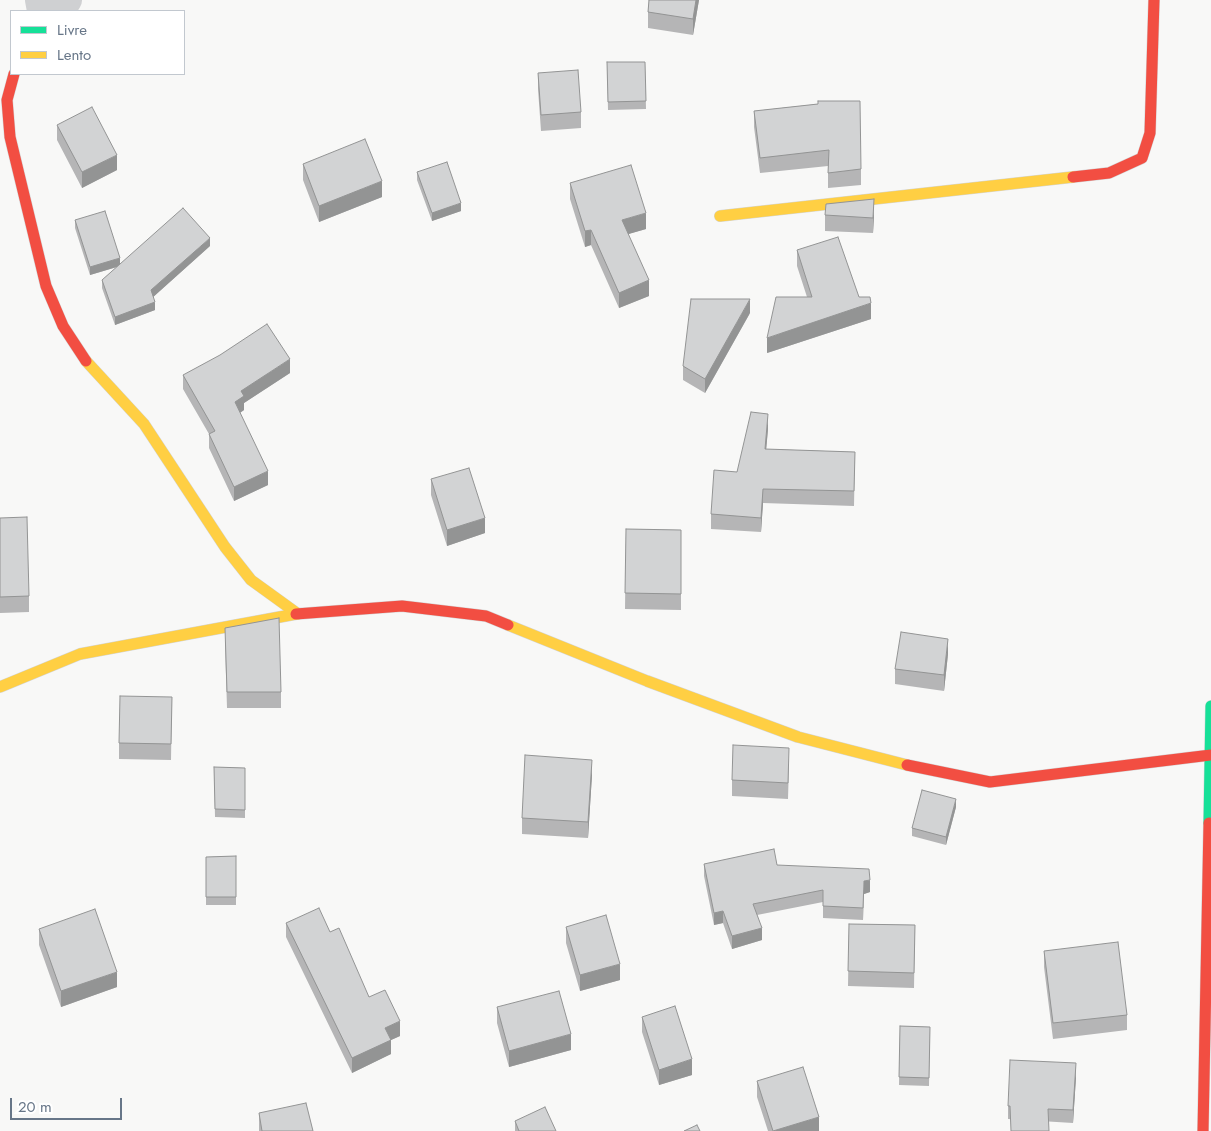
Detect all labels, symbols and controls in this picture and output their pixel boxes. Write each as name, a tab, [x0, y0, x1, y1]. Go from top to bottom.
legend	[10, 10, 185, 75]
text: Livre	[57, 19, 87, 41]
text: Lento	[57, 44, 91, 66]
scale bar	[12, 1088, 125, 1120]
text: 20 m	[18, 1096, 52, 1118]

